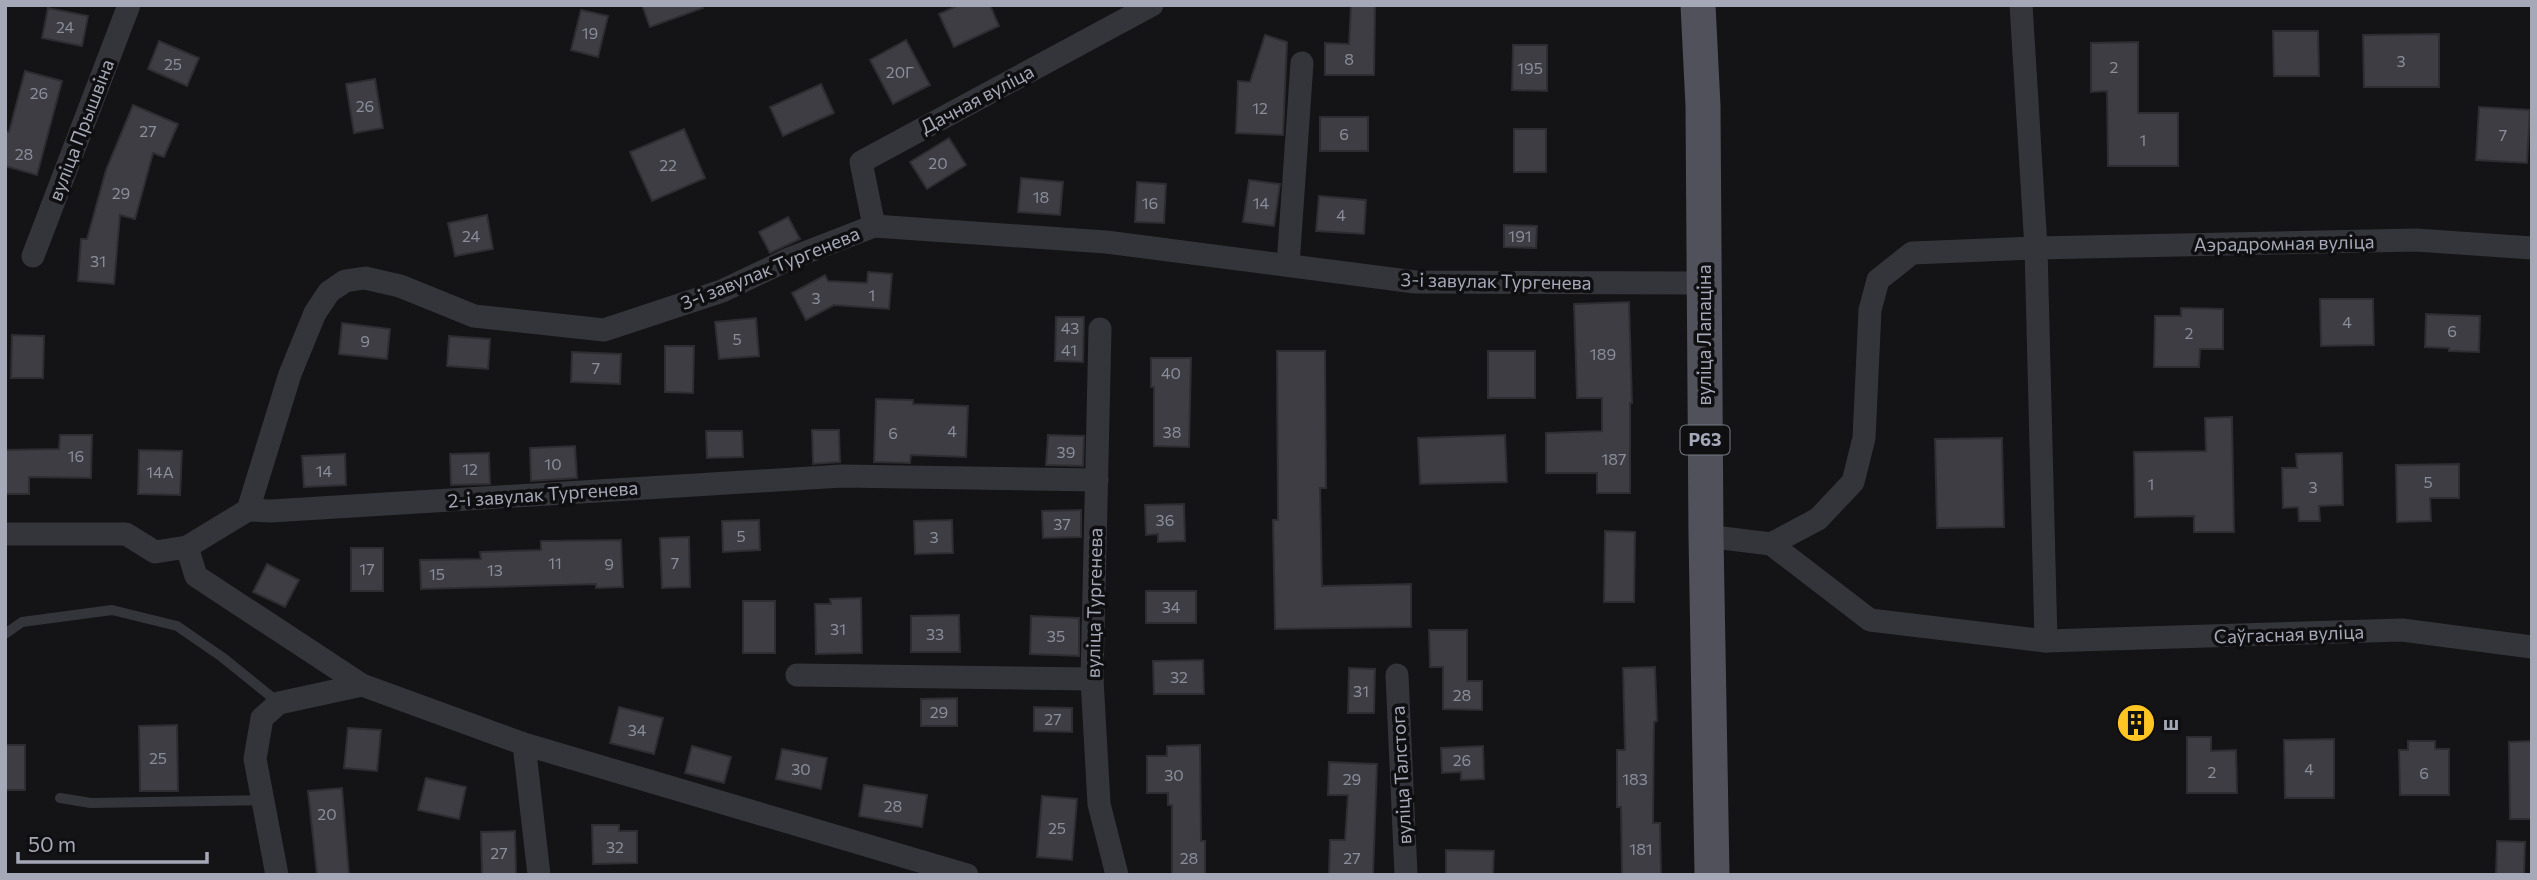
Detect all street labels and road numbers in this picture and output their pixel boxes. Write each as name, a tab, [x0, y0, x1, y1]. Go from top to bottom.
street label: вуліца Прышвіна	[43, 56, 118, 204]
street label: Дачная вуліца	[916, 59, 1037, 138]
street label: 3-і завулак Тургенева	[677, 222, 863, 314]
street label: Аэрадромная вуліца	[2193, 229, 2375, 256]
street label: вуліца Лапаціна	[1692, 264, 1715, 406]
street label: 3-і завулак Тургенева	[1400, 267, 1592, 294]
road number: Р63	[1680, 426, 1730, 454]
street label: 2-і завулак Тургенева	[447, 475, 639, 512]
street label: вуліца Тургенева	[1081, 528, 1106, 678]
street label: Саўгасная вуліца	[2213, 619, 2365, 648]
street label: вуліца Талстога	[1385, 705, 1416, 845]

